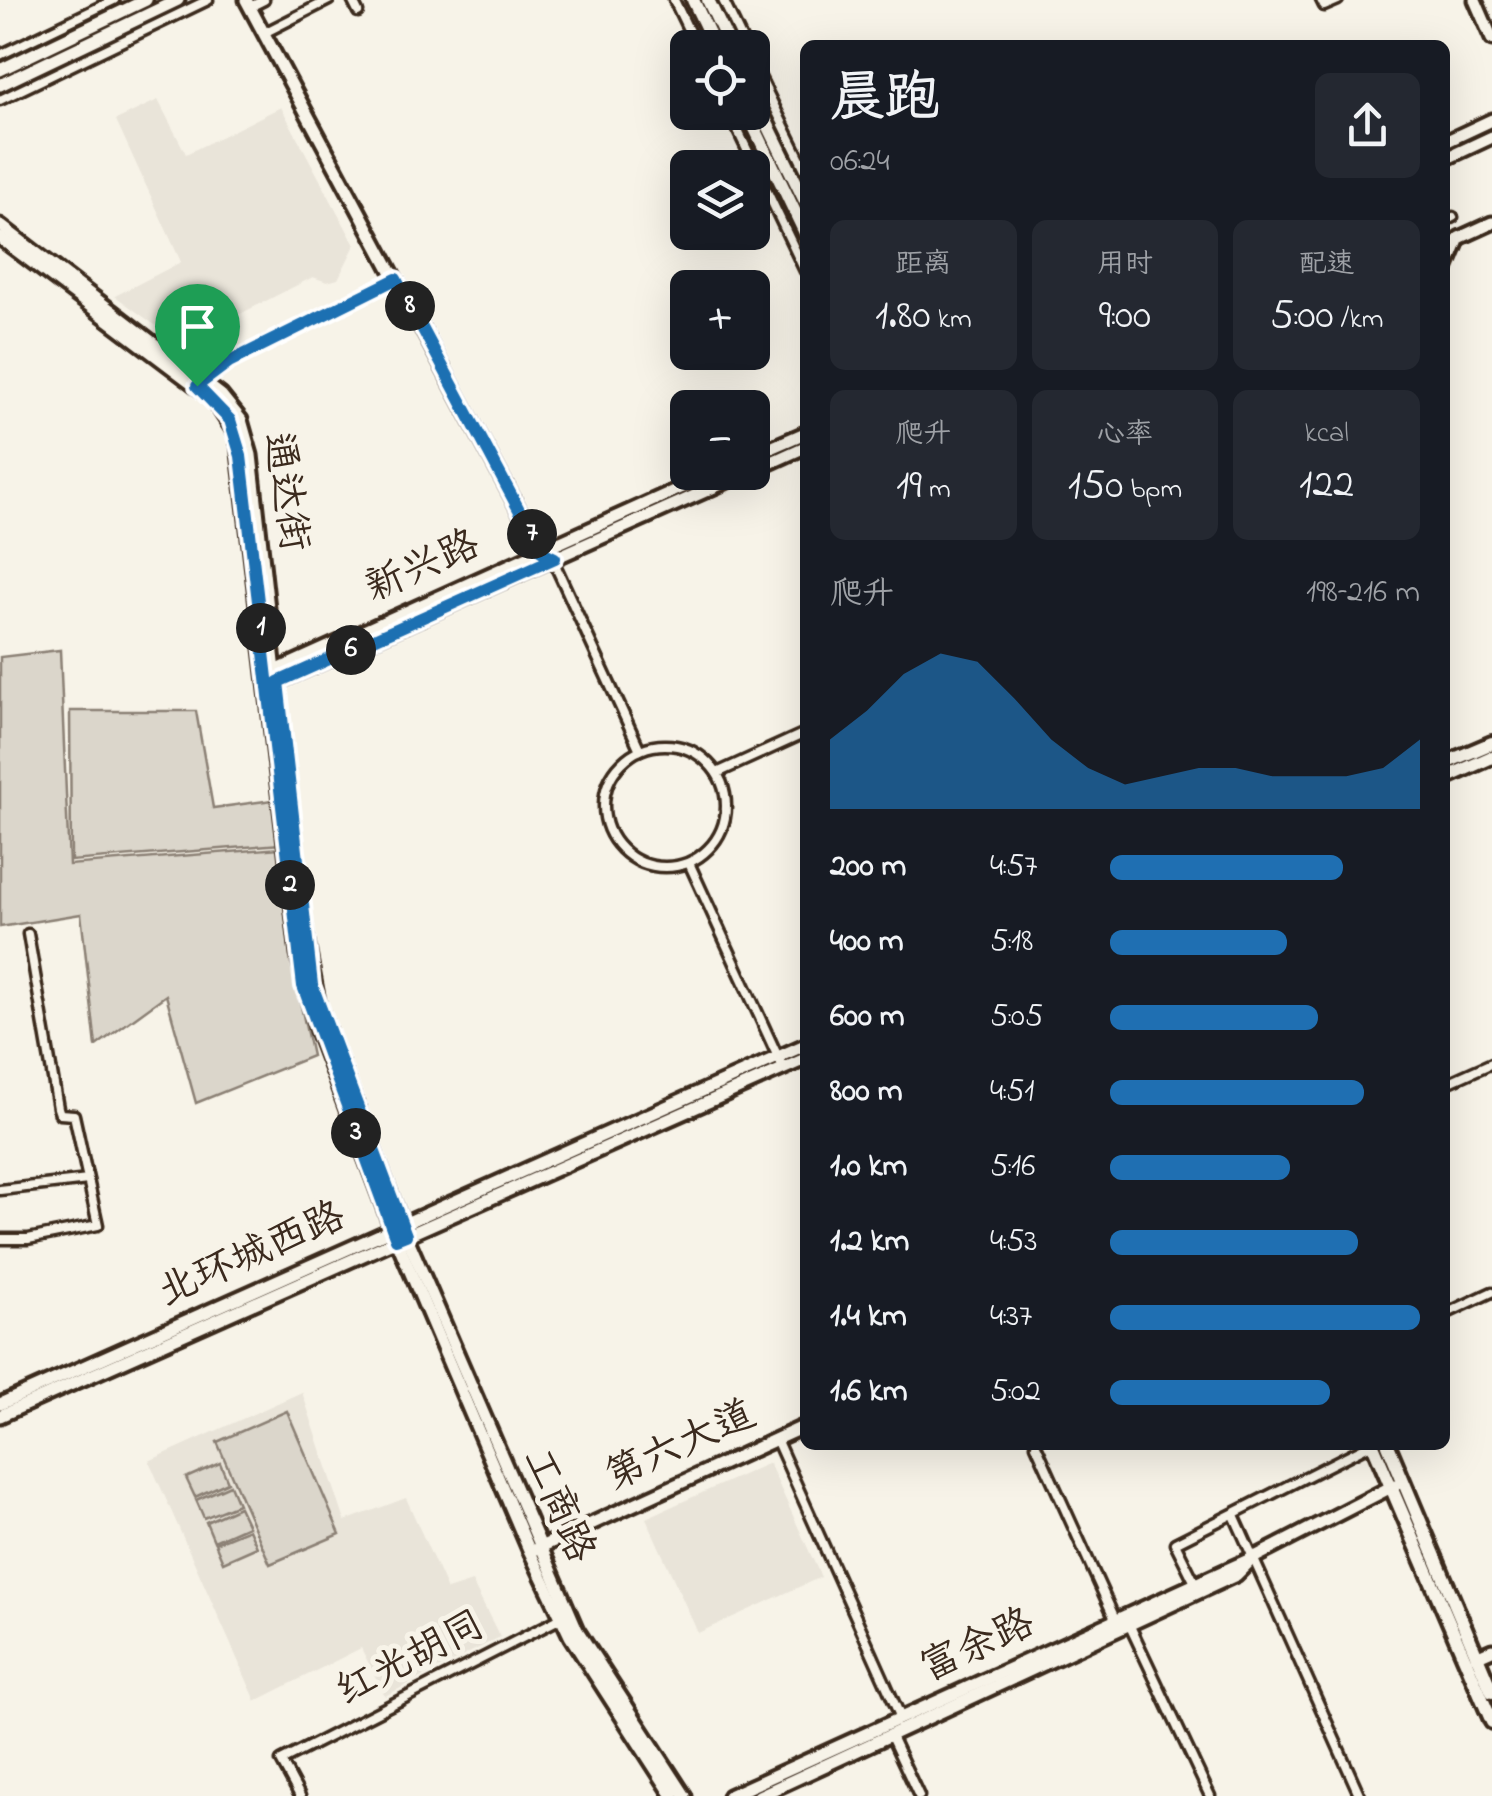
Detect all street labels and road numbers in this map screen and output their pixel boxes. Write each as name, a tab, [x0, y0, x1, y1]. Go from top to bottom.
street label: 通达街	[245, 428, 323, 556]
street label: 新兴路	[356, 517, 490, 619]
street label: 北环城西路	[149, 1188, 355, 1324]
street label: 第六大道	[596, 1386, 766, 1508]
street label: 工商路	[506, 1439, 608, 1573]
street label: 富余路	[911, 1595, 1045, 1699]
street label: 红光胡同	[326, 1597, 496, 1723]

